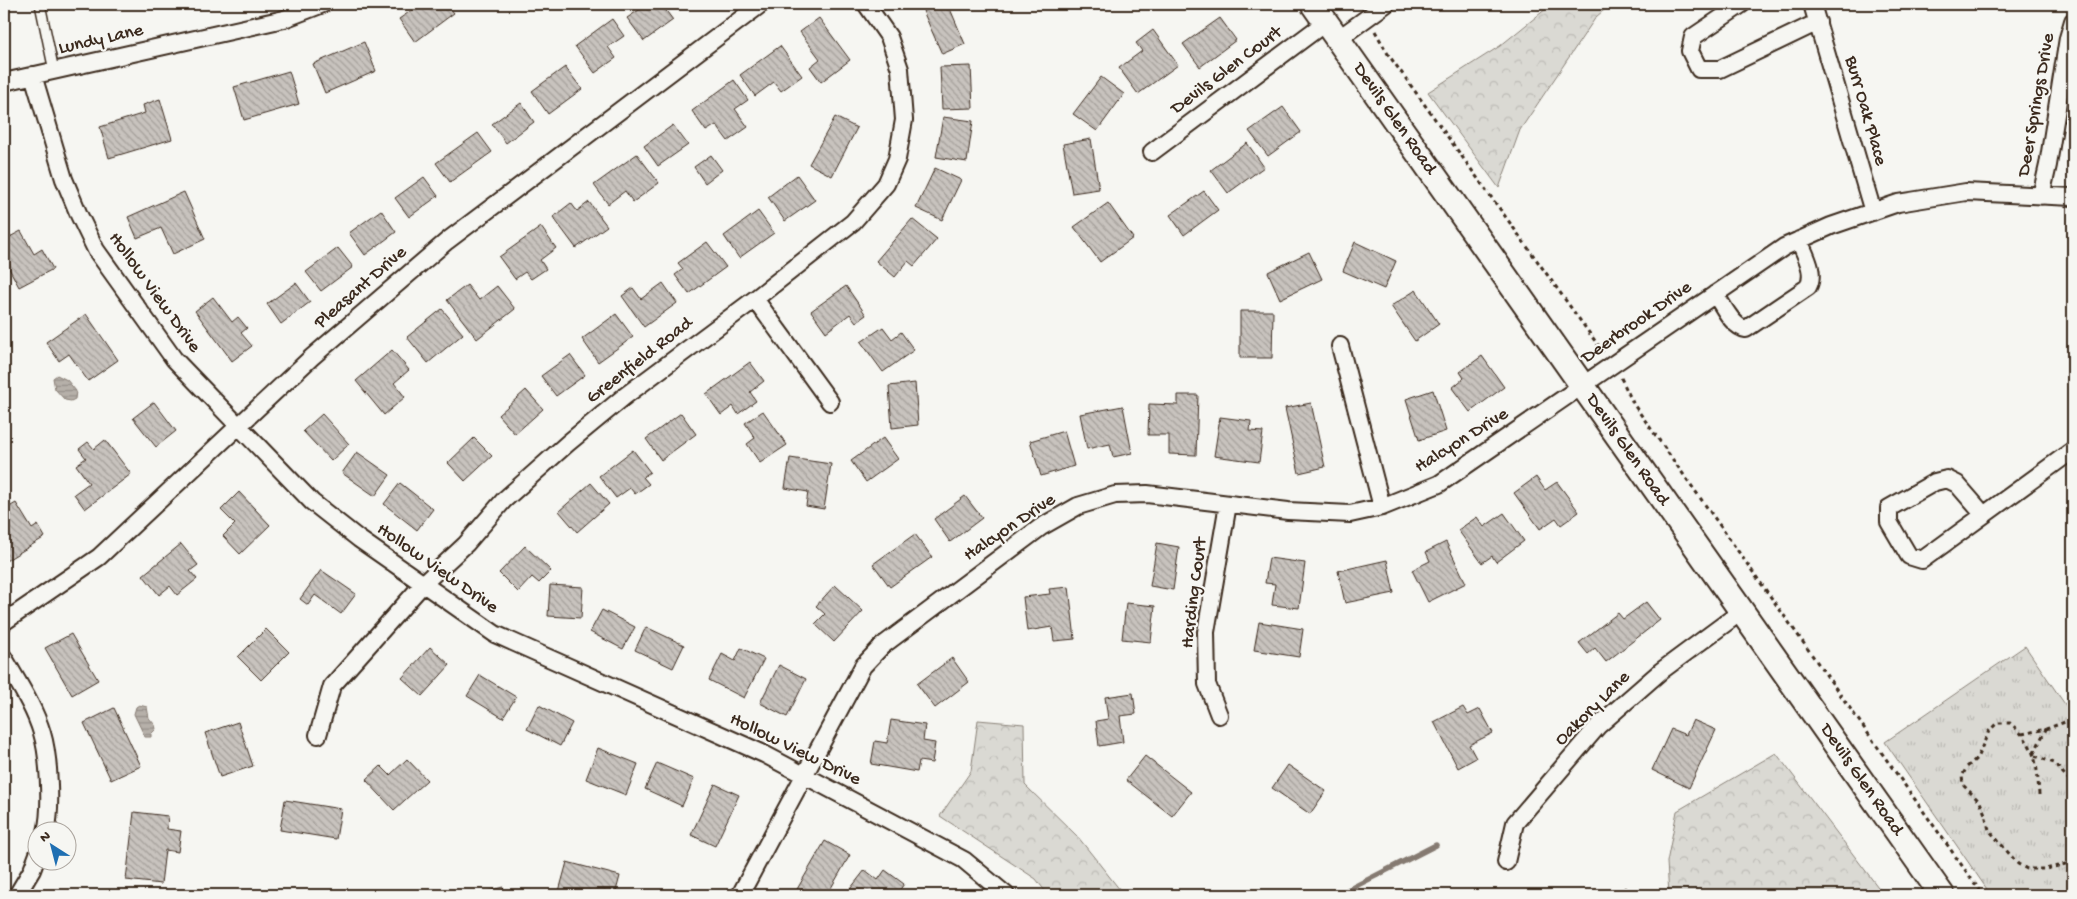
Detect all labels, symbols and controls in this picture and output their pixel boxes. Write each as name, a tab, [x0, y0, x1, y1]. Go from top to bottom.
street label: Lundy Lane	[56, 19, 146, 61]
street label: Devils Glen Court	[1165, 20, 1289, 122]
street label: Deer Springs Drive	[2013, 31, 2061, 180]
street label: Burr Oak Place	[1838, 53, 1892, 169]
street label: Devils Glen Road	[1346, 57, 1442, 181]
street label: Hollow View Drive	[103, 228, 206, 358]
street label: Pleasant Drive	[309, 241, 412, 335]
street label: Deerbrook Drive	[1576, 276, 1697, 371]
street label: Greenfield Road	[582, 311, 699, 410]
street label: Devils Glen Road	[1579, 388, 1675, 512]
street label: Halcyon Drive	[1411, 403, 1513, 479]
street label: Halcyon Drive	[960, 489, 1061, 567]
street label: Hollow View Drive	[372, 518, 502, 620]
street label: Harding Court	[1177, 534, 1213, 650]
street label: Oakory Lane	[1550, 666, 1636, 752]
street label: Hollow View Drive	[726, 708, 865, 792]
street label: Devils Glen Road	[1813, 718, 1909, 842]
north arrow	[28, 822, 78, 872]
text: N	[37, 828, 55, 847]

